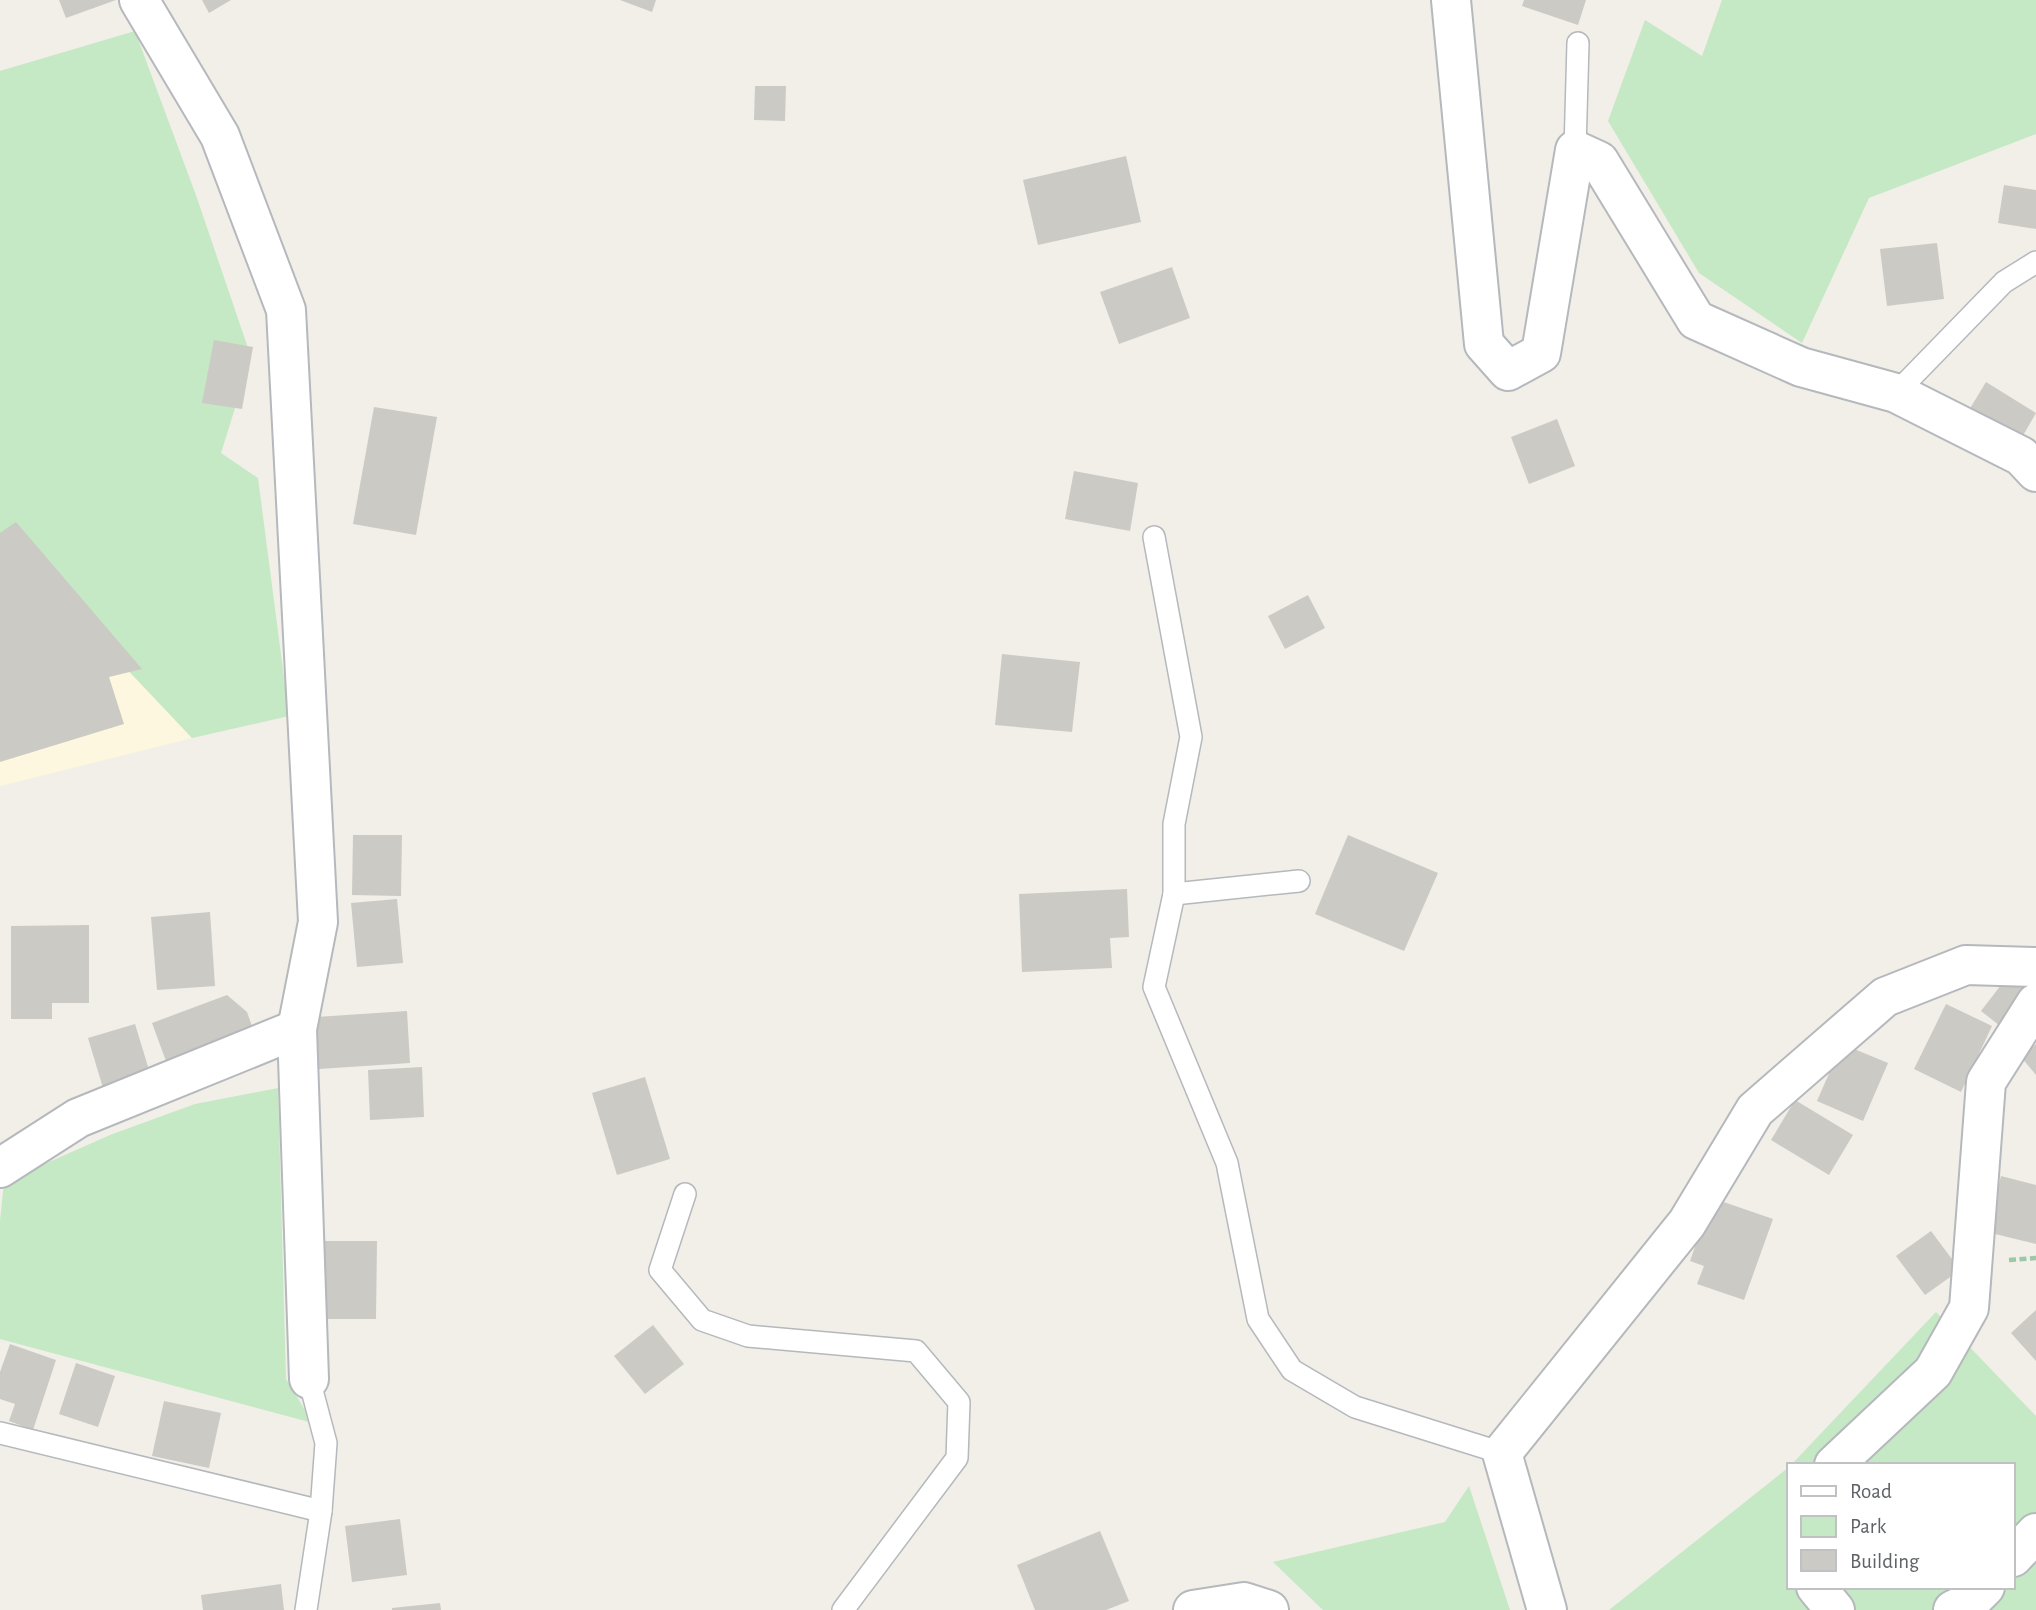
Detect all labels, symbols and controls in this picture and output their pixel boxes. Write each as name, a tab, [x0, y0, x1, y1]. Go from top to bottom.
legend	[1787, 1463, 2015, 1589]
text: Road	[1850, 1481, 1892, 1502]
text: Park	[1850, 1516, 1887, 1537]
text: Building	[1850, 1551, 1920, 1572]

